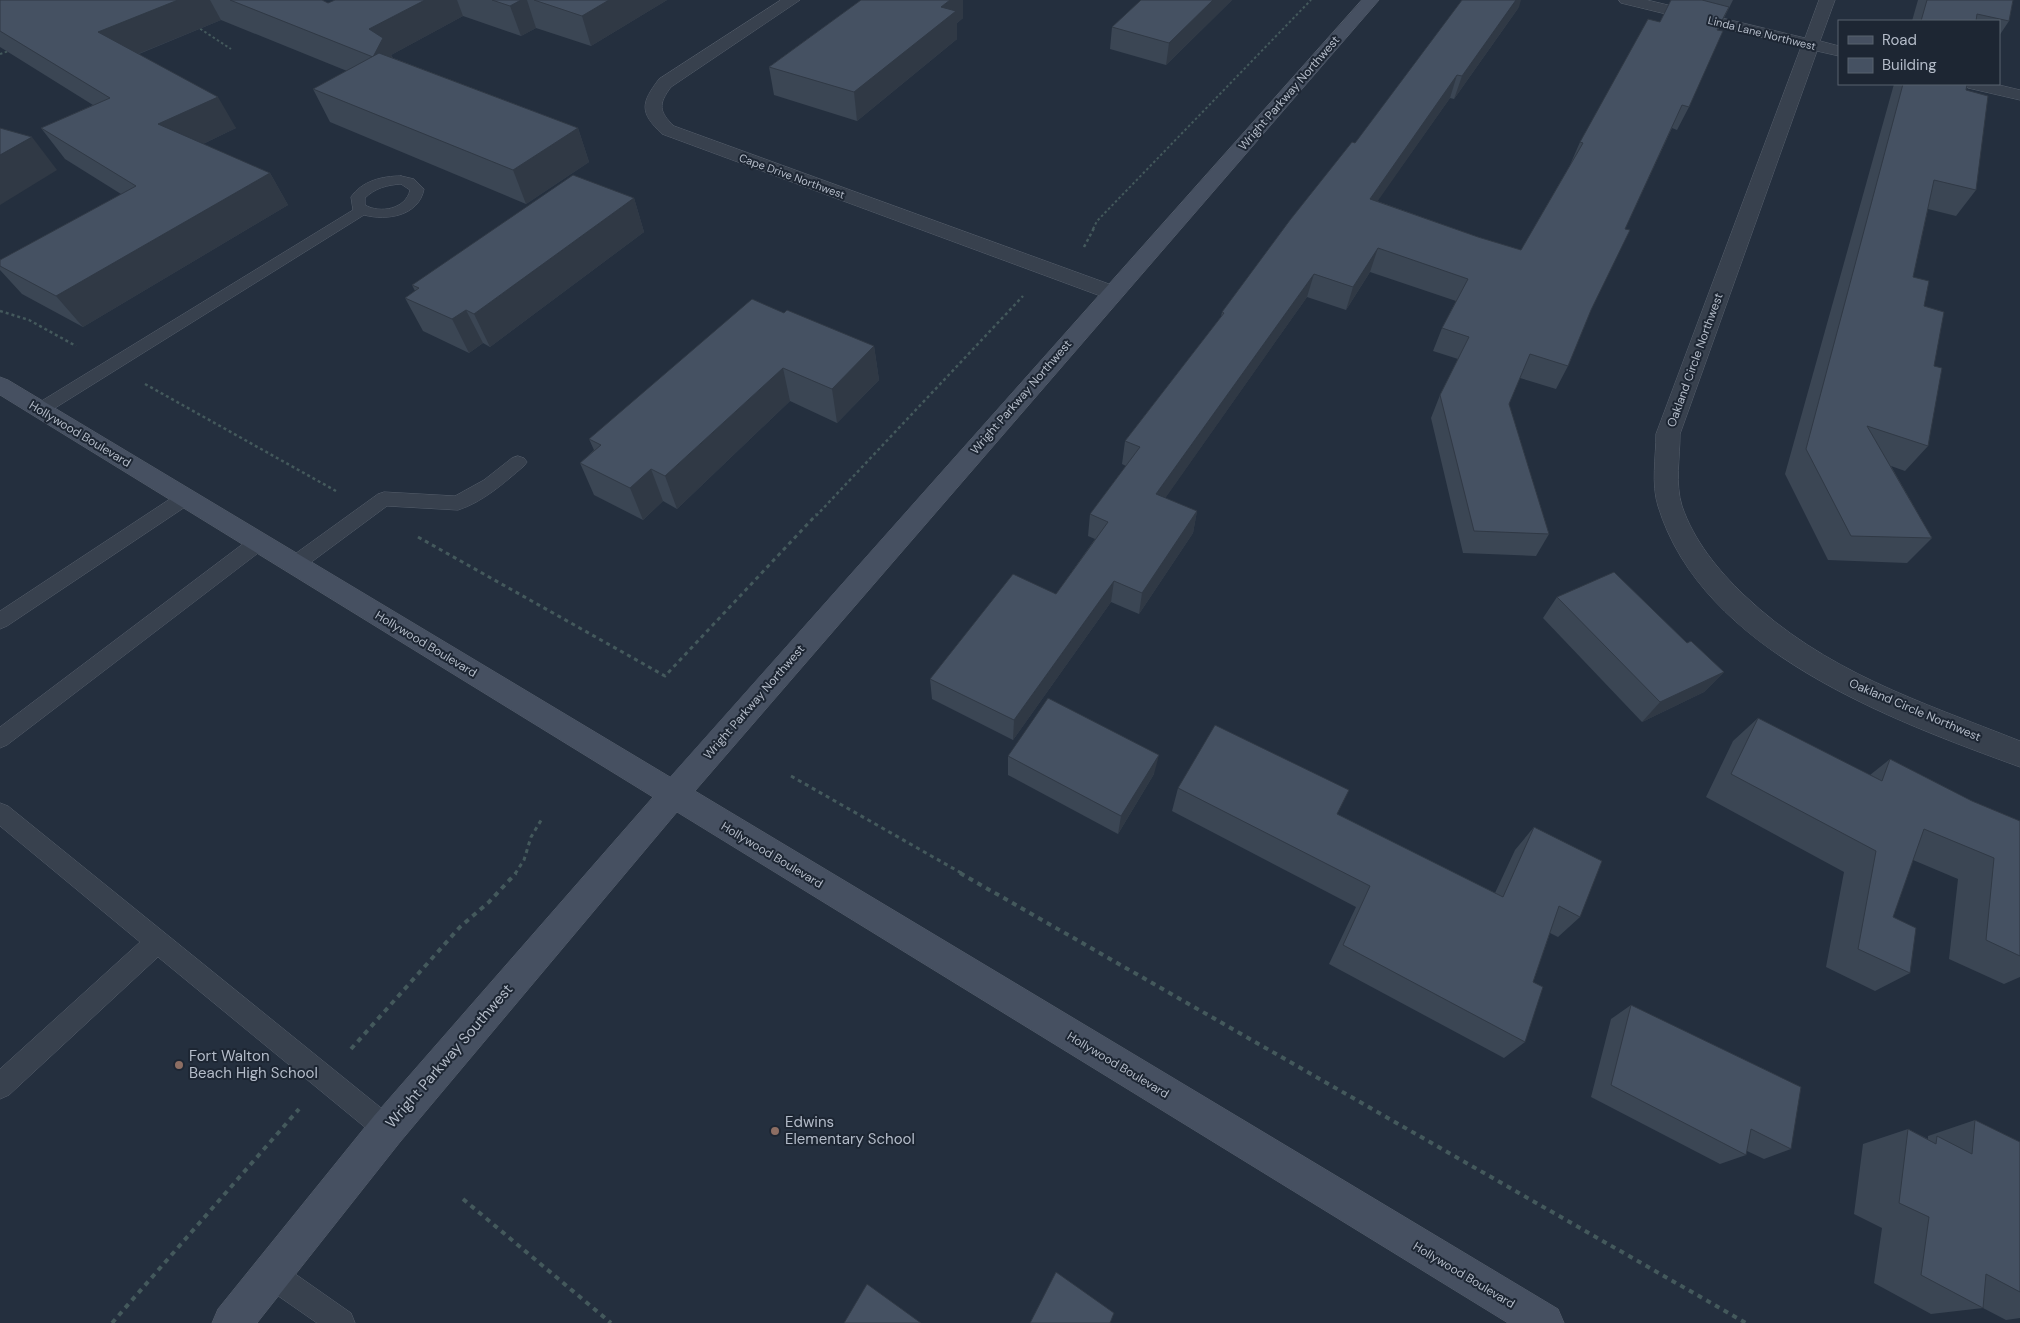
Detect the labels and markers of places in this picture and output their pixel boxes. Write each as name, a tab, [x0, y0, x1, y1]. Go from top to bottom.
place label: Fort Walton Beach High School	[189, 1046, 318, 1083]
marker: Fort Walton Beach High School	[173, 1059, 185, 1071]
place label: Edwins Elementary School	[785, 1112, 915, 1149]
marker: Edwins Elementary School	[769, 1125, 781, 1137]

